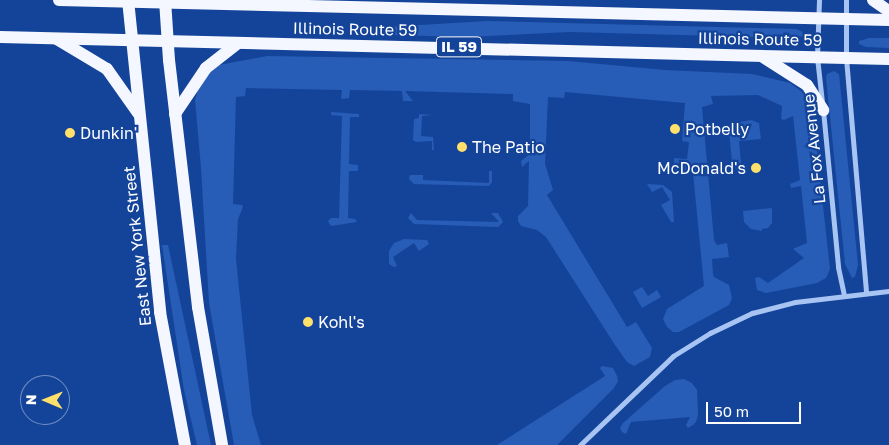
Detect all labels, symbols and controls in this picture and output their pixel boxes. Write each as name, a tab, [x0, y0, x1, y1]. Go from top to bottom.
street label: Illinois Route 59	[293, 18, 417, 40]
street label: Illinois Route 59	[698, 28, 822, 50]
road number: IL 59	[435, 34, 483, 60]
street label: La Fox Avenue	[799, 93, 829, 205]
place label: Potbelly	[685, 119, 749, 139]
place label: Dunkin'	[80, 123, 137, 143]
marker: Potbelly	[669, 123, 681, 135]
marker: Dunkin'	[64, 127, 76, 139]
place label: The Patio	[472, 137, 545, 157]
marker: The Patio	[456, 141, 468, 153]
place label: McDonald's	[657, 158, 746, 178]
marker: McDonald's	[750, 162, 762, 174]
street label: East New York Street	[119, 165, 155, 327]
place label: Kohl's	[318, 312, 365, 332]
marker: Kohl's	[302, 316, 314, 328]
north arrow	[20, 375, 70, 425]
scale bar	[709, 392, 804, 424]
text: N	[22, 394, 39, 405]
text: 50 m	[714, 402, 749, 420]

